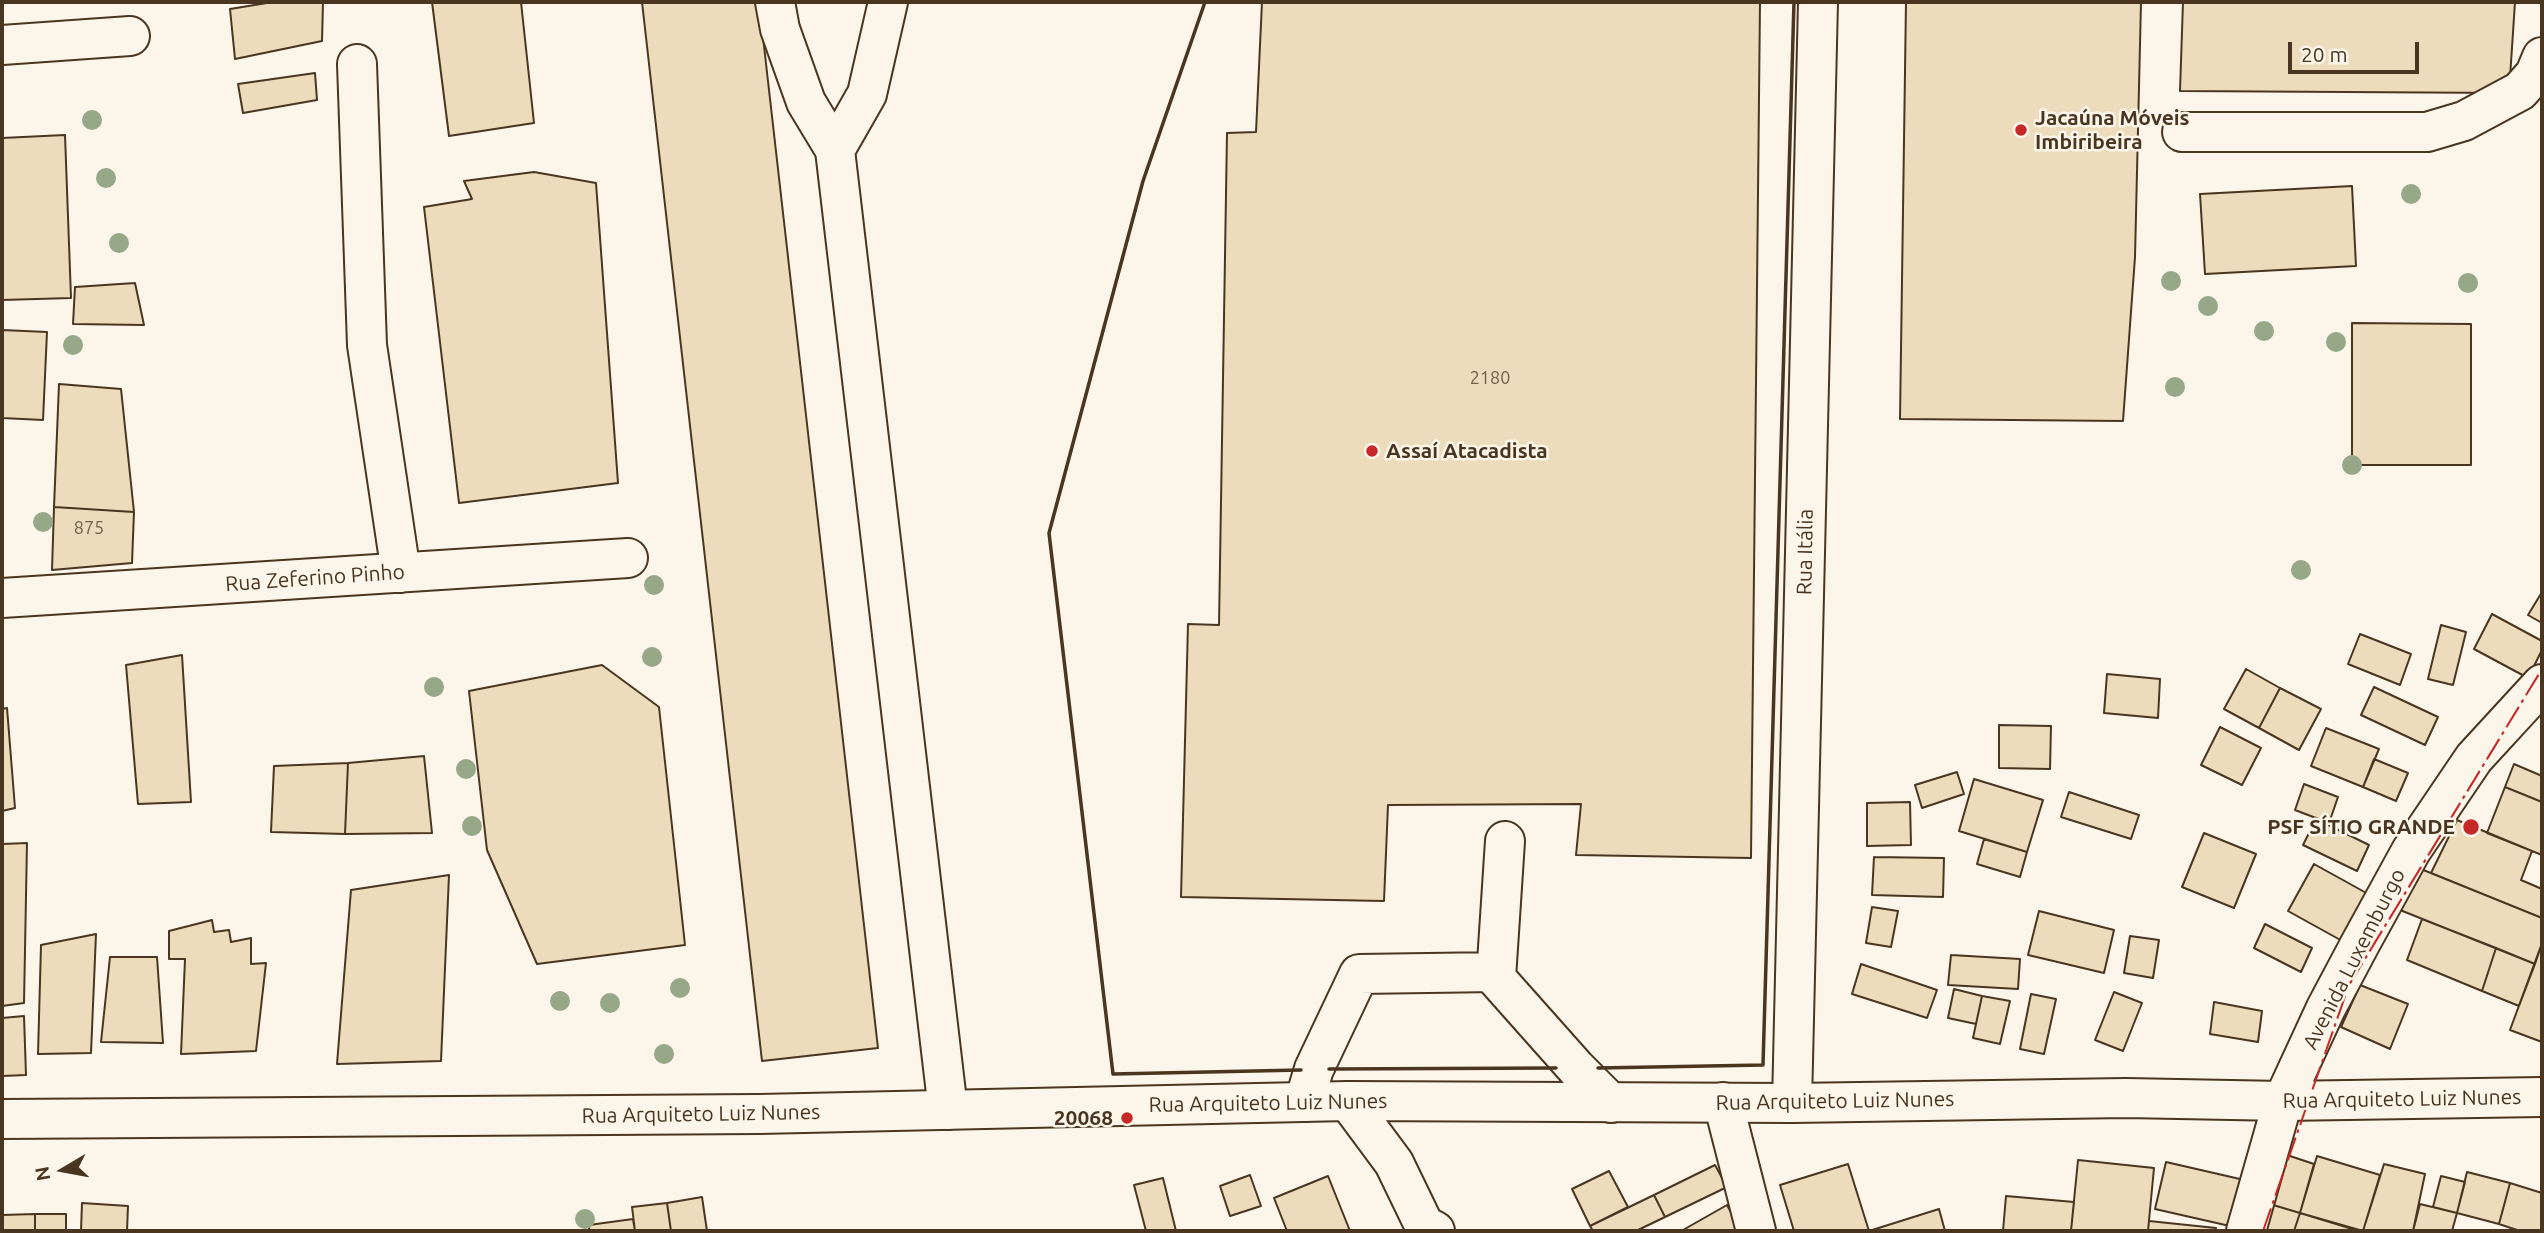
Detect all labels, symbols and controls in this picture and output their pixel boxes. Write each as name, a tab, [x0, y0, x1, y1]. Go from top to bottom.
scale bar	[2292, 28, 2423, 72]
text: 20 m	[2301, 42, 2348, 66]
place label: Jacaúna Móveis Imbiribeira	[2035, 105, 2190, 155]
marker: Jacaúna Móveis Imbiribeira	[2013, 122, 2029, 138]
house number: 2180	[1470, 367, 1510, 389]
place label: Assaí Atacadista	[1386, 438, 1548, 464]
marker: Assaí Atacadista	[1364, 443, 1380, 459]
street label: Rua Itália	[1792, 509, 1818, 595]
house number: 875	[74, 517, 104, 539]
street label: Rua Zeferino Pinho	[224, 559, 406, 597]
place label: PSF SÍTIO GRANDE	[2267, 814, 2455, 840]
marker: PSF SÍTIO GRANDE	[2461, 817, 2481, 837]
street label: Avenida Luxemburgo	[2297, 864, 2411, 1054]
street label: Rua Arquiteto Luiz Nunes	[2282, 1084, 2522, 1114]
street label: Rua Arquiteto Luiz Nunes	[1715, 1086, 1955, 1116]
street label: Rua Arquiteto Luiz Nunes	[1148, 1088, 1388, 1118]
street label: Rua Arquiteto Luiz Nunes	[581, 1099, 821, 1129]
place label: 20068	[1054, 1105, 1113, 1131]
marker: 20068	[1119, 1110, 1135, 1126]
north arrow	[28, 1135, 98, 1205]
text: N	[30, 1165, 54, 1183]

